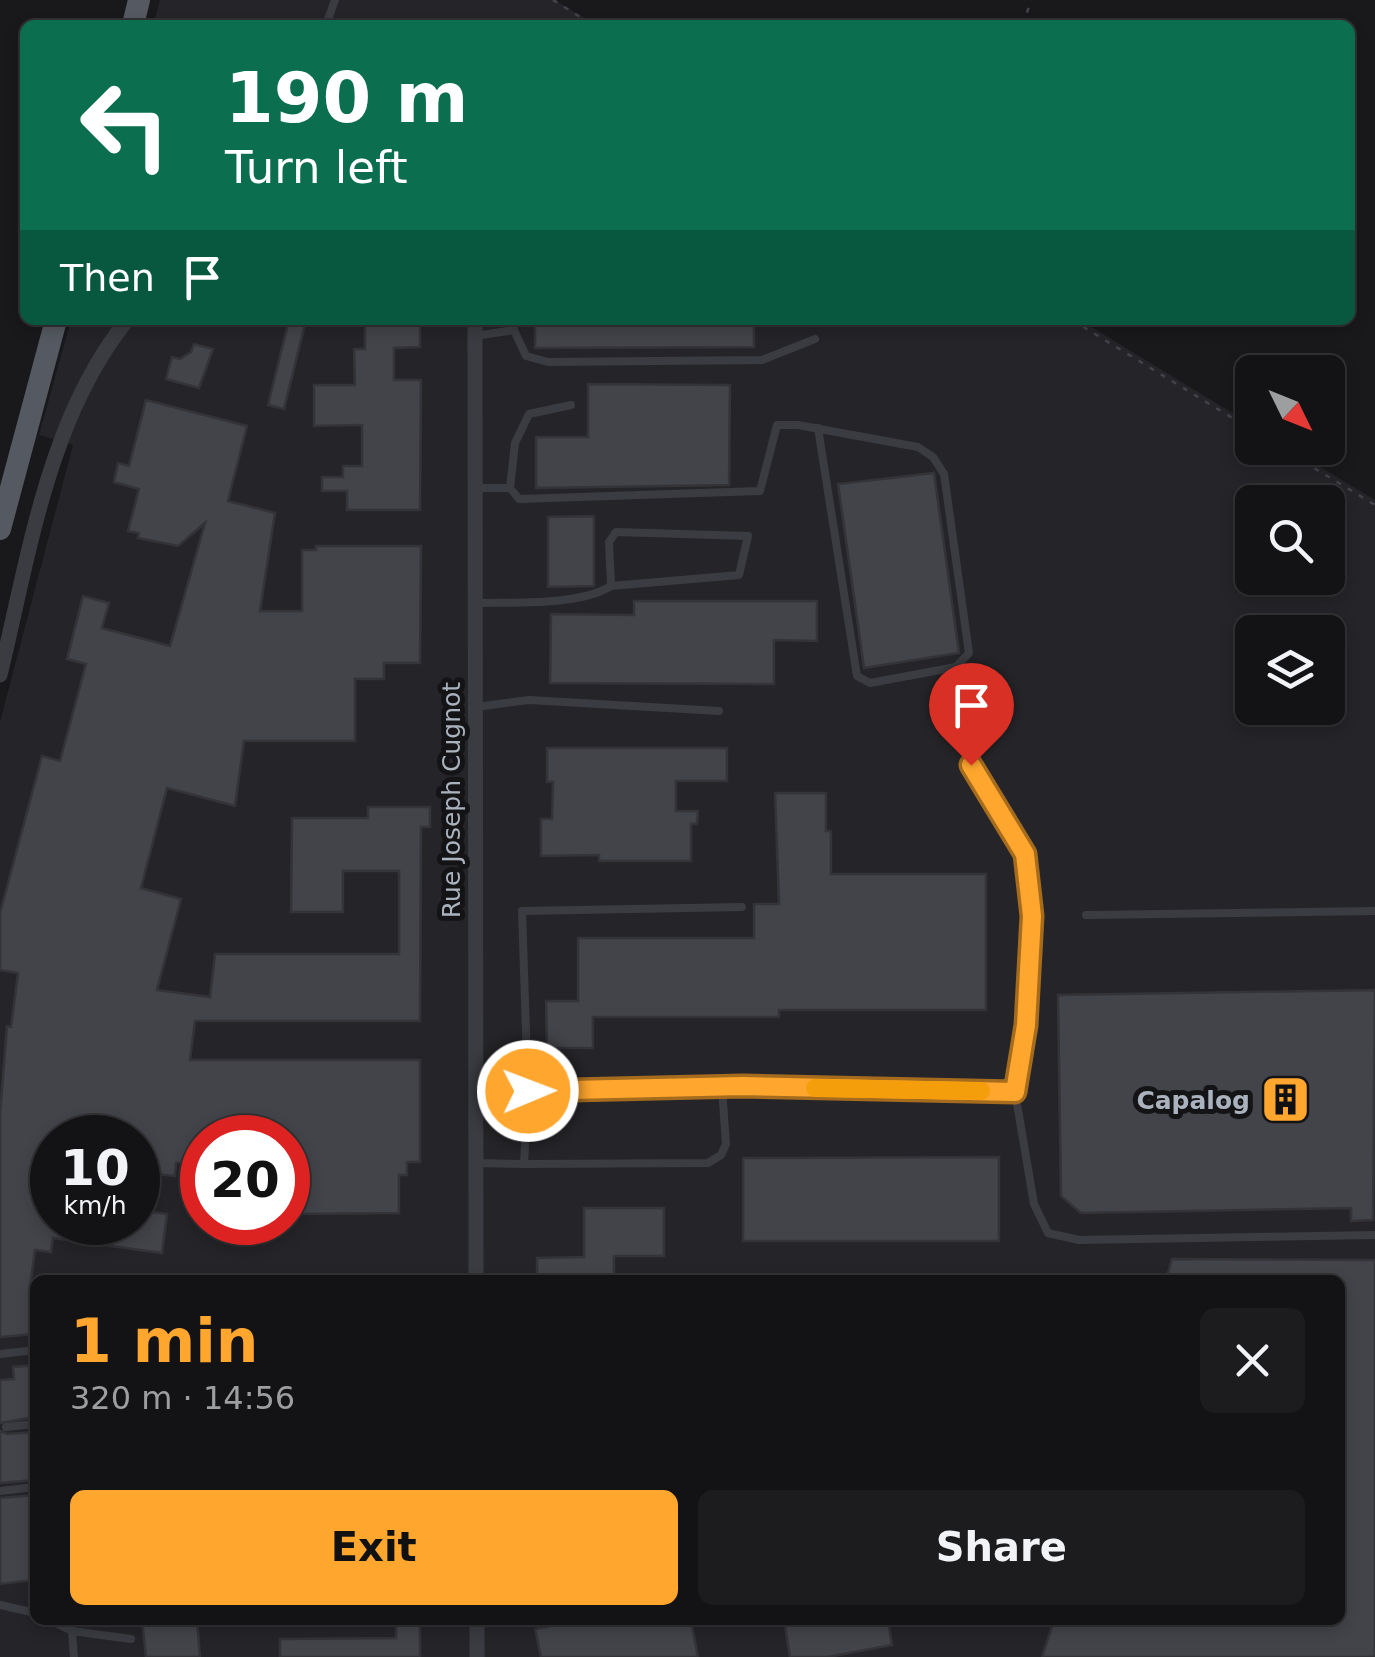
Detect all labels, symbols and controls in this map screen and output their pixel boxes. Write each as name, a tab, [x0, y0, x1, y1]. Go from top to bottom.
text: 190 m	[225, 57, 468, 139]
icon: left	[60, 60, 190, 190]
text: Turn left	[225, 141, 408, 194]
icon: arrive	[175, 250, 230, 305]
text: Then	[60, 256, 155, 300]
north arrow	[1235, 355, 1345, 465]
map controls	[1235, 355, 1345, 725]
button: search	[1235, 485, 1345, 595]
button: layers	[1235, 615, 1345, 725]
pin	[929, 663, 1014, 766]
icon: arrive	[944, 678, 999, 733]
street label: Rue Joseph Cugnot	[437, 682, 466, 918]
position arrow	[476, 1039, 580, 1143]
building icon: Capalog	[1259, 1074, 1311, 1126]
place label: Capalog	[1136, 1086, 1250, 1115]
speed limit sign: 20	[180, 1115, 310, 1245]
text: 10	[60, 1139, 130, 1197]
text: km/h	[63, 1191, 127, 1220]
text: 1 min	[70, 1306, 258, 1376]
button: close	[1200, 1308, 1305, 1413]
text: 320 m · 14:56	[70, 1379, 295, 1417]
button: Exit	[70, 1490, 678, 1605]
button: Share	[698, 1490, 1305, 1605]

